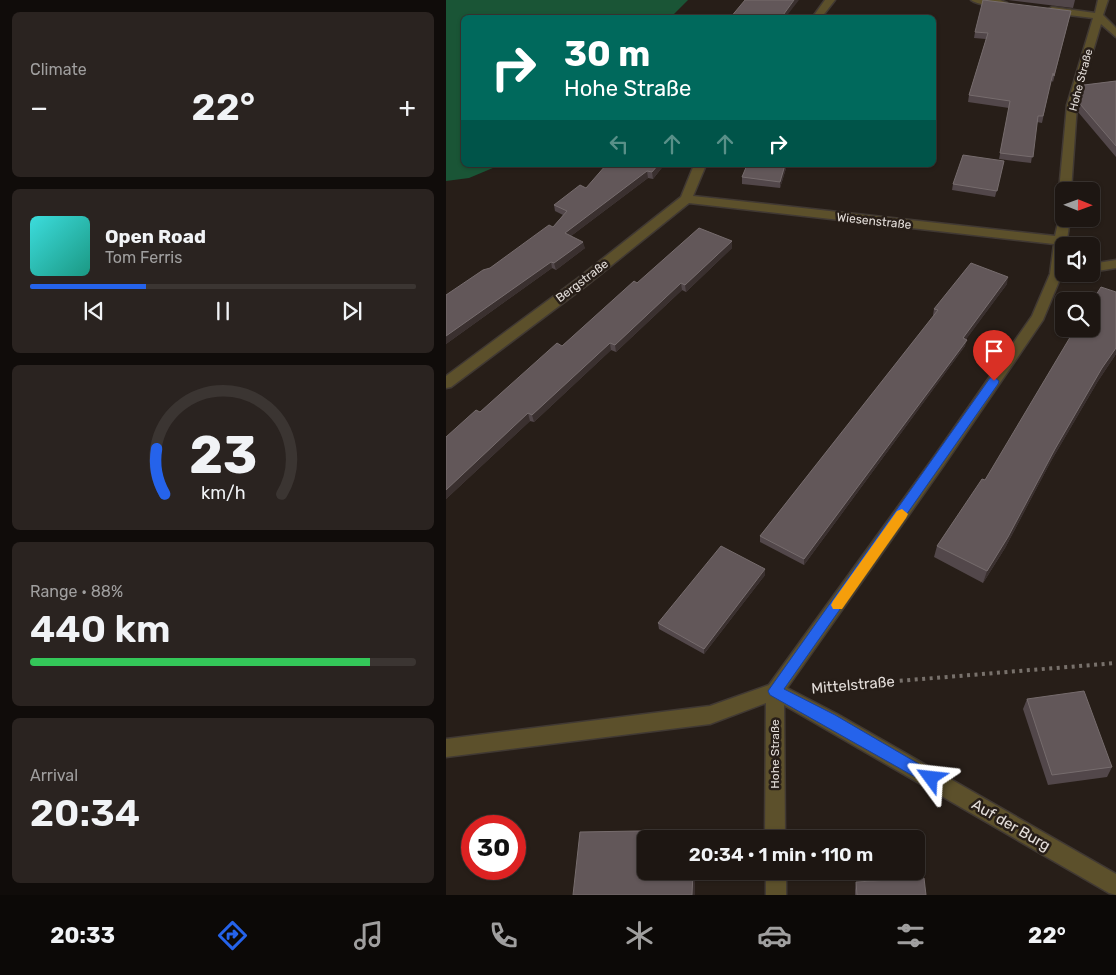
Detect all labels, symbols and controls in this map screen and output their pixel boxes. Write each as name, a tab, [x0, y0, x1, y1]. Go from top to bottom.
text: 30 m	[564, 33, 650, 75]
icon: right	[481, 35, 546, 100]
street label: Hohe Straße	[1066, 48, 1096, 112]
text: Climate	[30, 60, 87, 79]
text: Hohe Straße	[564, 75, 691, 102]
text: 22°	[192, 84, 255, 130]
text: −	[30, 91, 48, 124]
text: +	[399, 91, 416, 124]
icon: left	[605, 130, 633, 158]
icon: ahead	[658, 130, 686, 158]
icon: ahead	[711, 130, 739, 158]
icon: right	[764, 130, 792, 158]
north arrow	[1055, 182, 1100, 228]
map controls	[1055, 182, 1100, 337]
street label: Wiesenstraße	[836, 210, 912, 232]
text: Open Road	[105, 225, 206, 248]
button: sound	[1055, 237, 1100, 282]
text: Tom Ferris	[105, 248, 182, 267]
street label: Bergstraße	[553, 257, 611, 305]
button: search	[1055, 292, 1100, 337]
icon: previous	[80, 297, 108, 325]
icon: pause	[209, 297, 237, 325]
icon: next	[338, 297, 366, 325]
pin	[973, 330, 1015, 381]
icon: arrive	[980, 337, 1008, 365]
text: 23	[189, 424, 257, 486]
text: km/h	[201, 482, 245, 503]
text: Range · 88%	[30, 582, 123, 601]
text: 440 km	[30, 606, 171, 652]
street label: Mittelstraße	[810, 672, 896, 698]
street label: Hohe Straße	[768, 719, 782, 789]
position arrow	[904, 751, 956, 803]
text: Arrival	[30, 766, 78, 785]
text: 20:34	[30, 790, 140, 836]
street label: Auf der Burg	[968, 795, 1054, 855]
speed limit sign: 30	[461, 815, 526, 880]
text: 20:34 · 1 min · 110 m	[689, 843, 873, 866]
icon: directions	[215, 918, 250, 953]
icon: music	[351, 918, 386, 953]
icon: phone	[486, 918, 521, 953]
icon: climate	[622, 918, 657, 953]
icon: car	[757, 918, 792, 953]
icon: filters	[893, 918, 928, 953]
text: 20:33	[50, 922, 115, 949]
text: 22°	[1028, 922, 1066, 949]

